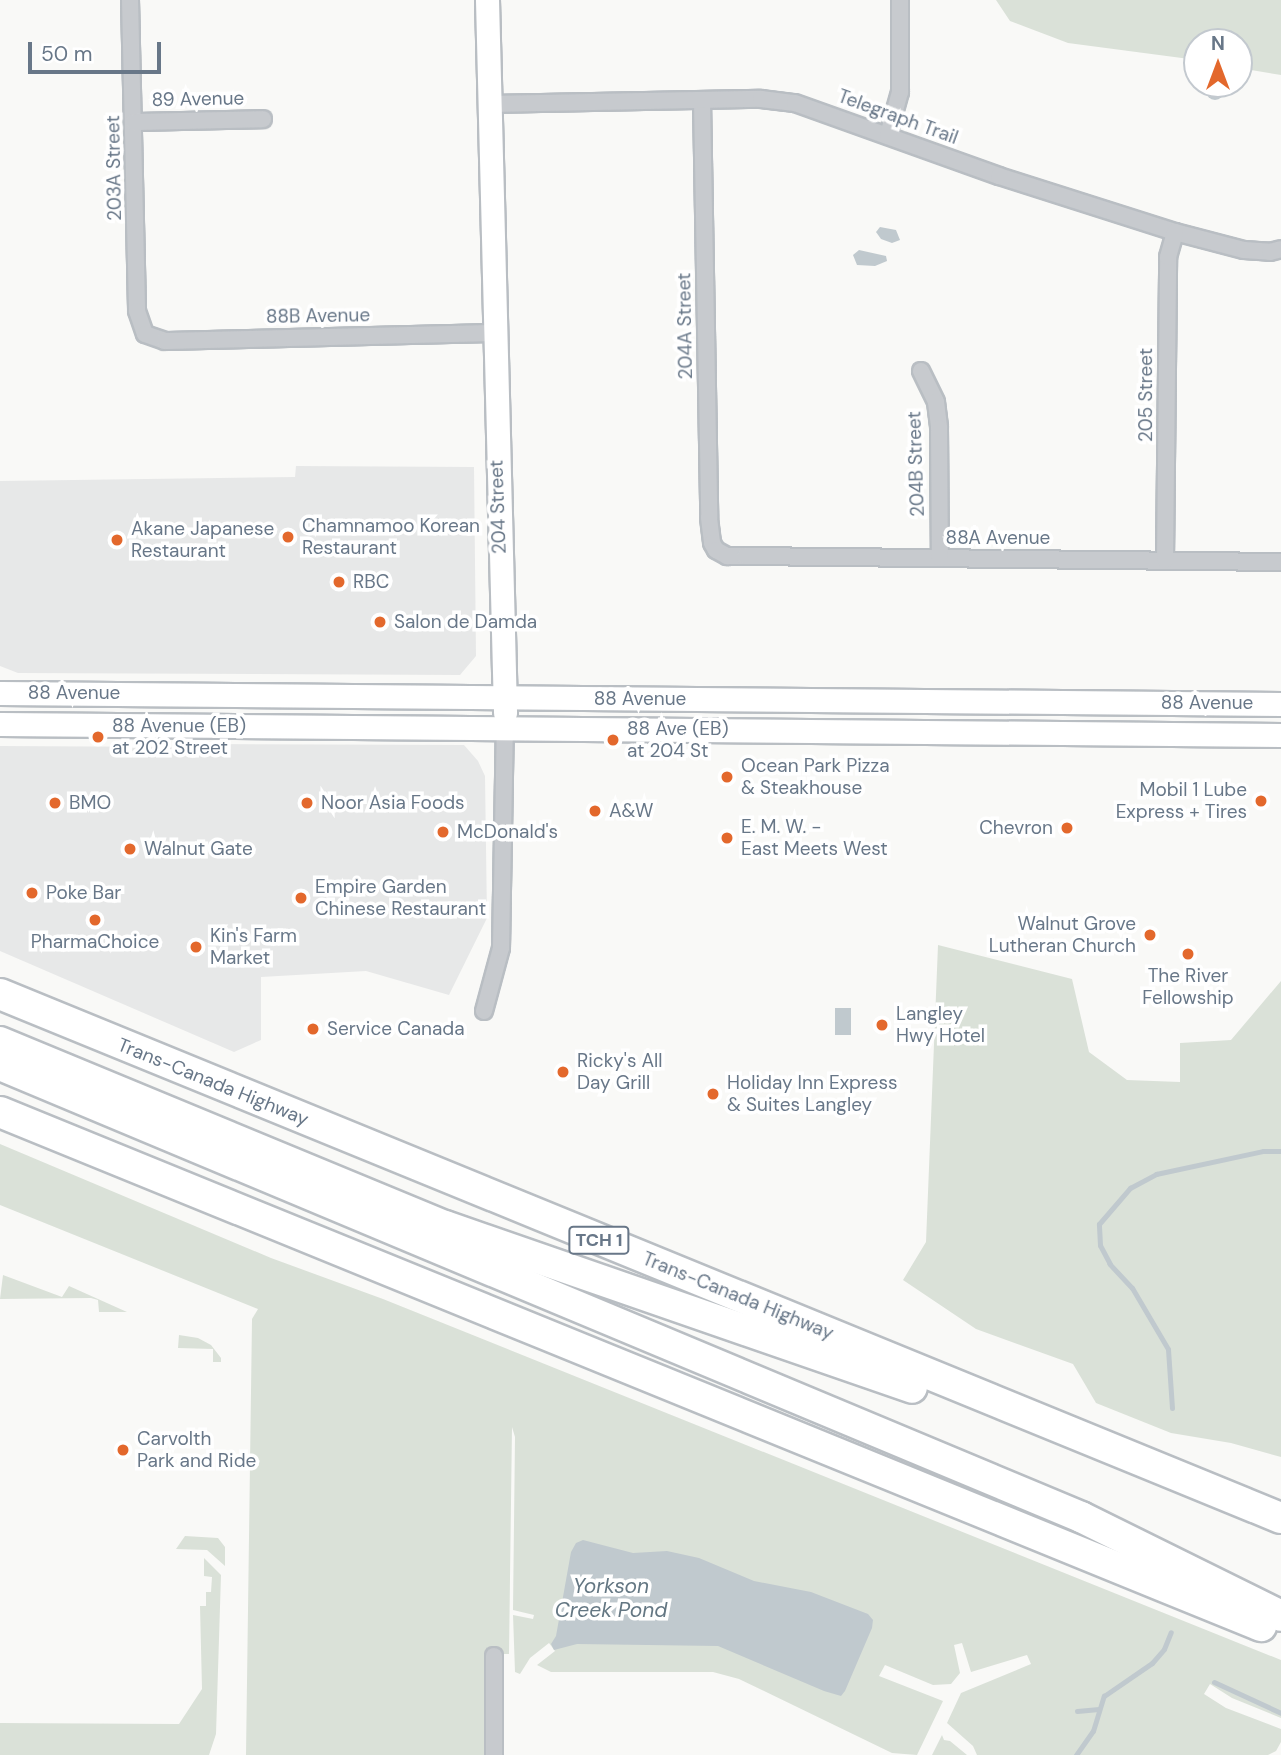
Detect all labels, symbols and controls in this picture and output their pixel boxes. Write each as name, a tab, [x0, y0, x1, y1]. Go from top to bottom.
scale bar	[32, 28, 164, 72]
north arrow	[1183, 28, 1253, 98]
text: N	[1211, 31, 1225, 56]
text: 50 m	[41, 40, 92, 68]
street label: Telegraph Trail	[835, 85, 961, 149]
street label: 89 Avenue	[152, 87, 244, 111]
street label: 203A Street	[102, 115, 126, 221]
street label: 204A Street	[673, 272, 697, 380]
street label: 88B Avenue	[266, 304, 370, 328]
street label: 205 Street	[1135, 348, 1157, 442]
street label: 204B Street	[903, 411, 929, 517]
street label: 204 Street	[485, 460, 511, 554]
place label: Chamnamoo Korean Restaurant	[302, 515, 480, 559]
place label: Akane Japanese Restaurant	[131, 518, 274, 562]
street label: 88A Avenue	[946, 527, 1050, 549]
marker: Chamnamoo Korean Restaurant	[280, 529, 296, 545]
marker: Akane Japanese Restaurant	[109, 532, 125, 548]
place label: RBC	[353, 571, 389, 593]
marker: RBC	[331, 574, 347, 590]
place label: Salon de Damda	[394, 611, 537, 633]
marker: Salon de Damda	[372, 614, 388, 630]
street label: 88 Avenue	[28, 682, 120, 704]
street label: 88 Avenue	[594, 688, 686, 710]
street label: 88 Avenue	[1161, 692, 1253, 714]
place label: 88 Avenue (EB) at 202 Street	[112, 715, 246, 759]
place label: 88 Ave (EB) at 204 St	[627, 718, 729, 762]
marker: 88 Avenue (EB) at 202 Street	[90, 729, 106, 745]
marker: 88 Ave (EB) at 204 St	[605, 732, 621, 748]
place label: Ocean Park Pizza & Steakhouse	[741, 755, 890, 799]
marker: Ocean Park Pizza & Steakhouse	[719, 769, 735, 785]
place label: Mobil 1 Lube Express + Tires	[1116, 779, 1247, 823]
place label: BMO	[69, 792, 111, 814]
place label: Noor Asia Foods	[321, 792, 465, 814]
marker: Mobil 1 Lube Express + Tires	[1253, 793, 1269, 809]
marker: BMO	[47, 795, 63, 811]
marker: Noor Asia Foods	[299, 795, 315, 811]
place label: A&W	[609, 800, 653, 822]
marker: A&W	[587, 803, 603, 819]
place label: E. M. W. - East Meets West	[741, 816, 888, 860]
place label: Chevron	[979, 817, 1053, 839]
marker: Chevron	[1059, 820, 1075, 836]
place label: McDonald's	[457, 821, 558, 843]
marker: McDonald's	[435, 824, 451, 840]
marker: E. M. W. - East Meets West	[719, 830, 735, 846]
place label: Walnut Gate	[144, 838, 253, 860]
marker: Walnut Gate	[122, 841, 138, 857]
place label: Empire Garden Chinese Restaurant	[315, 876, 486, 920]
place label: Poke Bar	[46, 882, 121, 904]
marker: Poke Bar	[24, 885, 40, 901]
marker: Empire Garden Chinese Restaurant	[293, 890, 309, 906]
marker: PharmaChoice	[87, 912, 103, 928]
place label: Walnut Grove Lutheran Church	[989, 913, 1136, 957]
place label: Kin's Farm Market	[210, 925, 297, 969]
marker: Walnut Grove Lutheran Church	[1142, 927, 1158, 943]
place label: PharmaChoice	[31, 931, 159, 953]
marker: Kin's Farm Market	[188, 939, 204, 955]
marker: The River Fellowship	[1180, 946, 1196, 962]
place label: The River Fellowship	[1142, 965, 1234, 1009]
place label: Langley Hwy Hotel	[896, 1003, 985, 1047]
marker: Langley Hwy Hotel	[874, 1017, 890, 1033]
place label: Service Canada	[327, 1018, 465, 1040]
marker: Service Canada	[305, 1021, 321, 1037]
street label: Trans-Canada Highway	[114, 1033, 312, 1131]
place label: Ricky's All Day Grill	[577, 1050, 663, 1094]
marker: Ricky's All Day Grill	[555, 1064, 571, 1080]
place label: Holiday Inn Express & Suites Langley	[727, 1072, 897, 1116]
marker: Holiday Inn Express & Suites Langley	[705, 1086, 721, 1102]
road number: TCH 1	[568, 1226, 630, 1254]
street label: Trans-Canada Highway	[639, 1247, 837, 1345]
place label: Carvolth Park and Ride	[137, 1428, 256, 1472]
marker: Carvolth Park and Ride	[115, 1442, 131, 1458]
water label: Yorkson Creek Pond	[555, 1573, 667, 1623]

